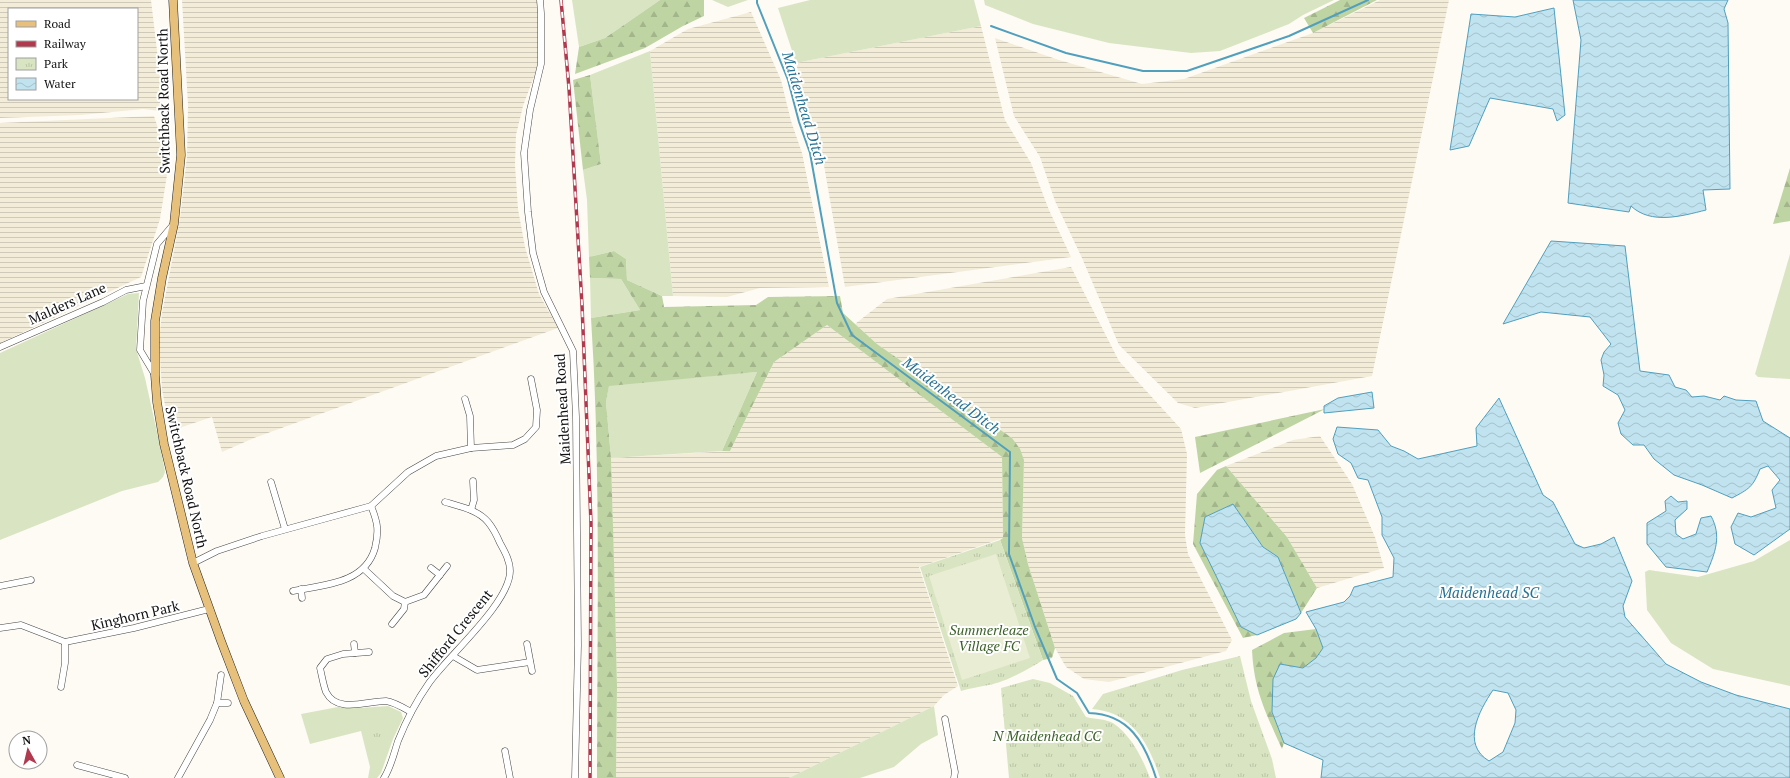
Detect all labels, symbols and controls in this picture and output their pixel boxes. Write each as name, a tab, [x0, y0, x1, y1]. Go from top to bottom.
legend	[8, 8, 138, 100]
text: Road	[44, 16, 71, 31]
street label: Switchback Road North	[152, 28, 174, 174]
text: Railway	[44, 36, 87, 51]
water label: Maidenhead Ditch	[778, 48, 832, 167]
text: Park	[44, 56, 69, 71]
text: Water	[44, 76, 76, 91]
street label: Malders Lane	[25, 277, 109, 329]
water label: Maidenhead Ditch	[898, 351, 1005, 438]
street label: Maidenhead Road	[550, 353, 574, 465]
street label: Switchback Road North	[161, 404, 213, 550]
water label: Maidenhead SC	[1438, 582, 1541, 602]
street label: Shifford Crescent	[414, 584, 497, 681]
street label: Kinghorn Park	[89, 595, 182, 634]
park label: Summerleaze Village FC	[949, 620, 1029, 655]
park label: N Maidenhead CC	[992, 726, 1102, 745]
north arrow	[8, 730, 48, 770]
text: N	[22, 732, 32, 748]

